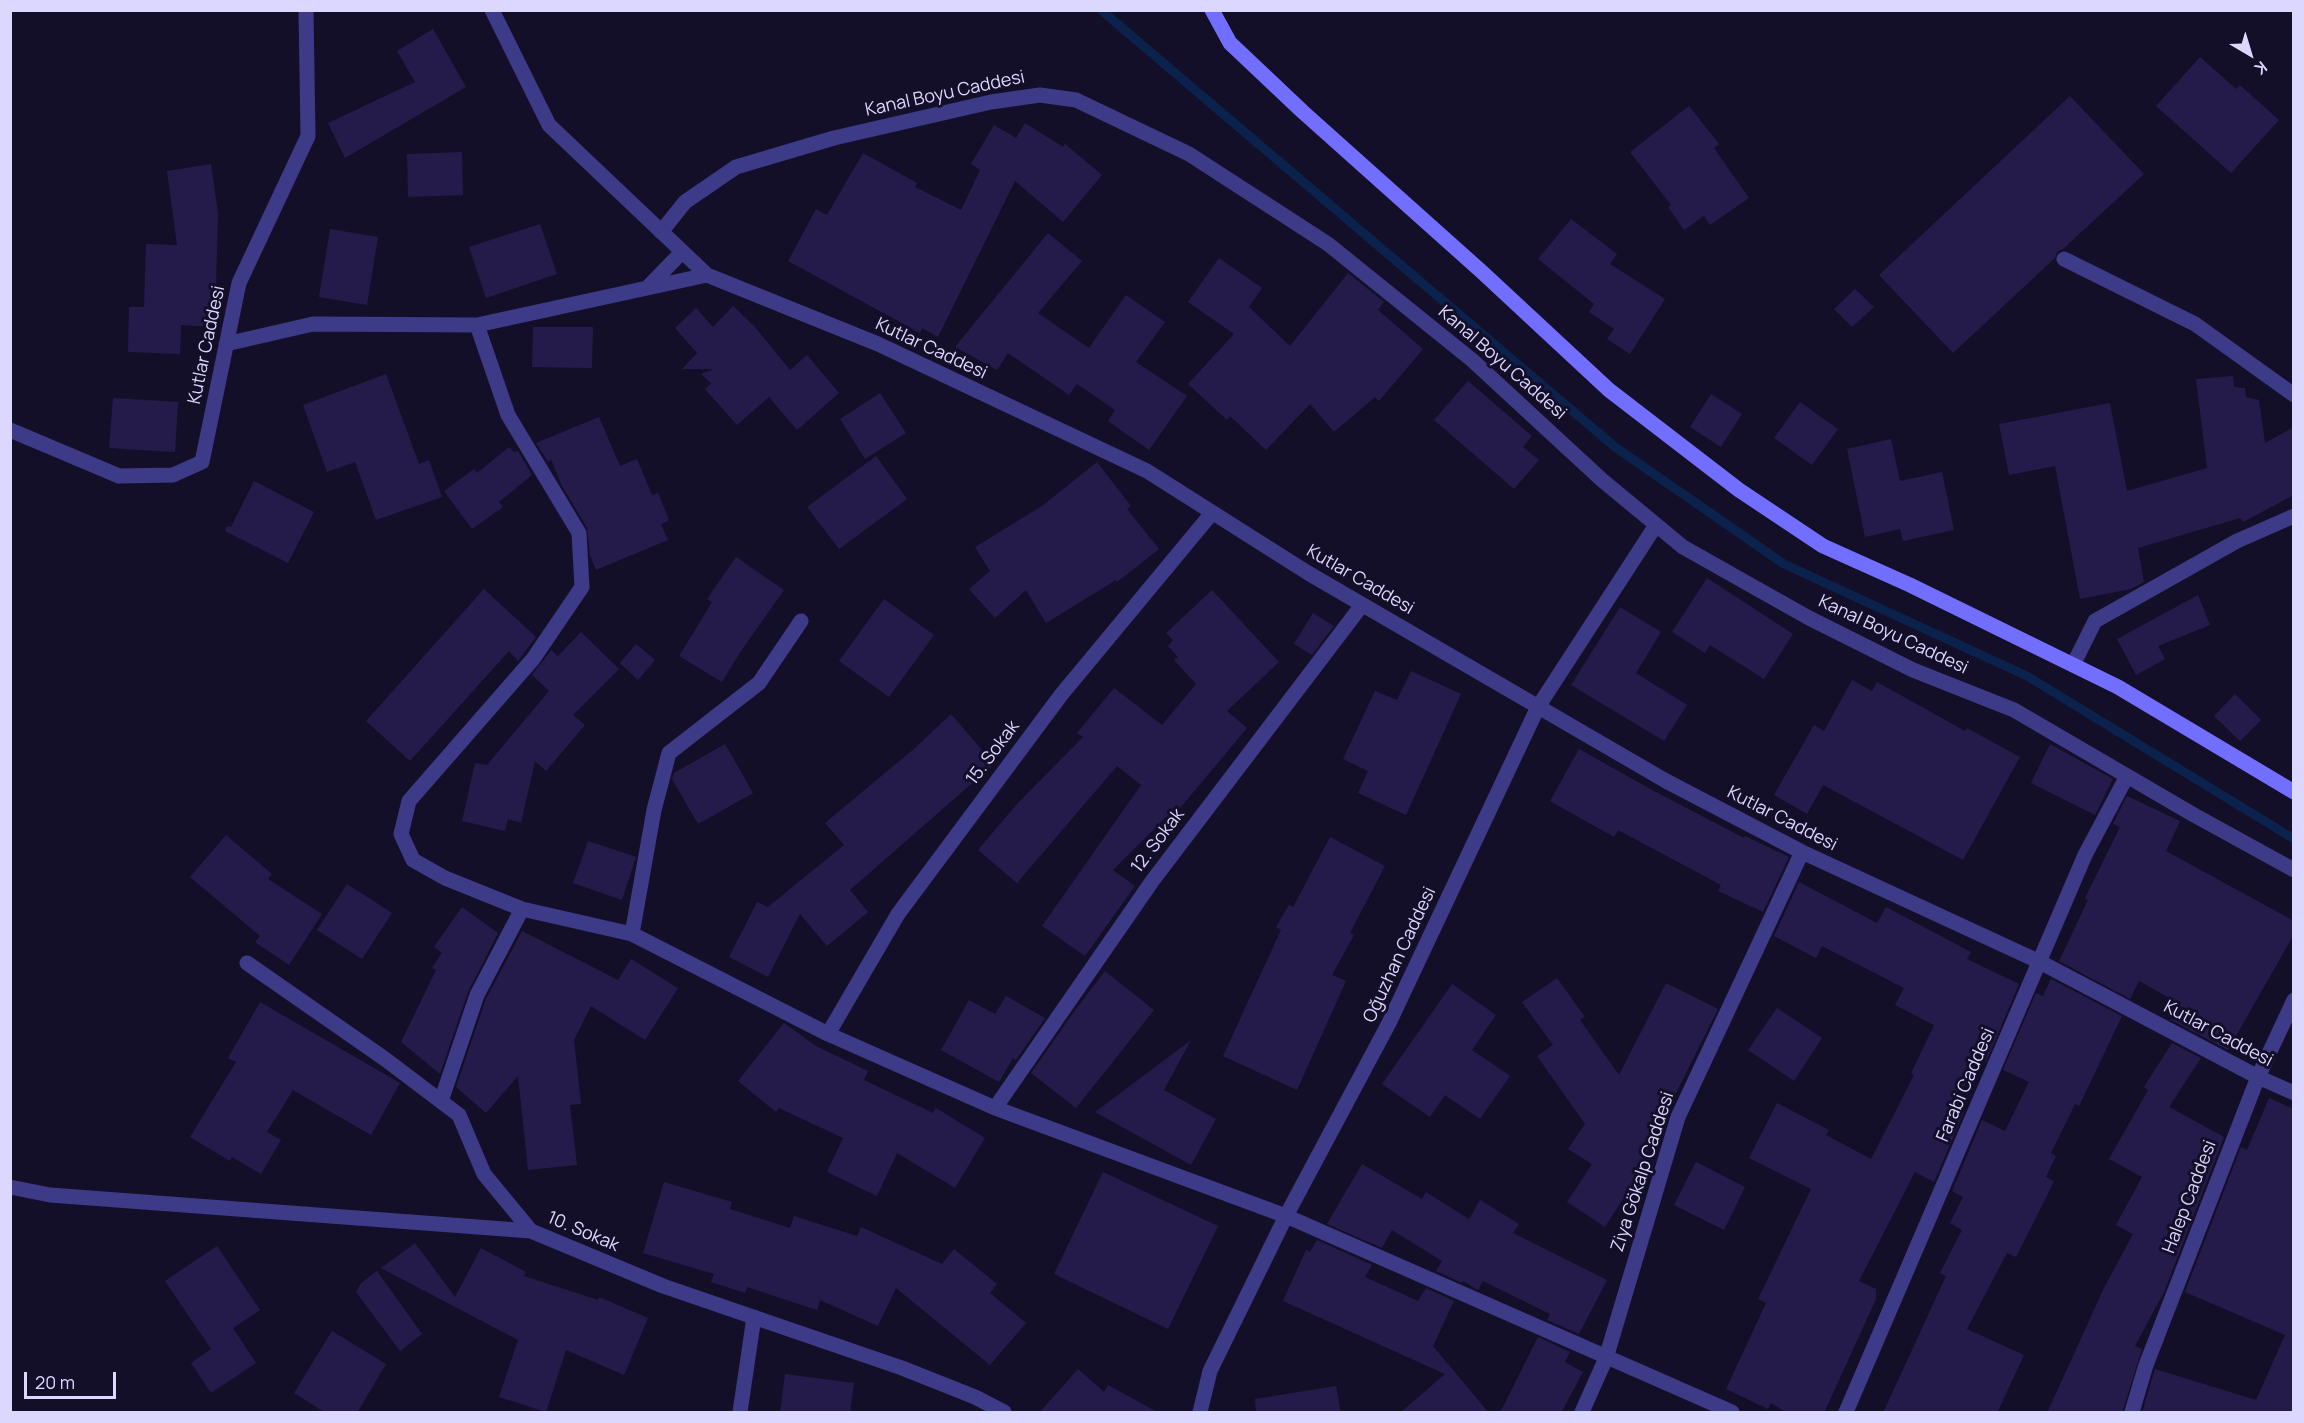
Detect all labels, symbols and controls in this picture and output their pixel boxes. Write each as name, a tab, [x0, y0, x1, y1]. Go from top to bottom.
north arrow	[2220, 24, 2280, 84]
text: K	[2250, 56, 2272, 80]
street label: Kanal Boyu Caddesi	[863, 67, 1027, 121]
street label: Kutlar Caddesi	[184, 284, 230, 406]
street label: Kanal Boyu Caddesi	[1434, 301, 1570, 425]
street label: Kutlar Caddesi	[872, 314, 990, 384]
street label: Kutlar Caddesi	[1302, 540, 1418, 620]
street label: Kanal Boyu Caddesi	[1815, 591, 1971, 679]
street label: 15. Sokak	[962, 716, 1024, 790]
street label: Kutlar Caddesi	[1723, 782, 1841, 856]
street label: 12. Sokak	[1127, 805, 1189, 877]
street label: Oğuzhan Caddesi	[1359, 884, 1441, 1026]
street label: Kutlar Caddesi	[2160, 996, 2276, 1072]
street label: Farabi Caddesi	[1932, 1025, 2000, 1145]
street label: Ziya Gökalp Caddesi	[1607, 1089, 1679, 1255]
street label: Halep Caddesi	[2159, 1137, 2221, 1257]
street label: 10. Sokak	[544, 1207, 622, 1257]
scale bar	[27, 1360, 118, 1398]
text: 20 m	[35, 1370, 75, 1394]

